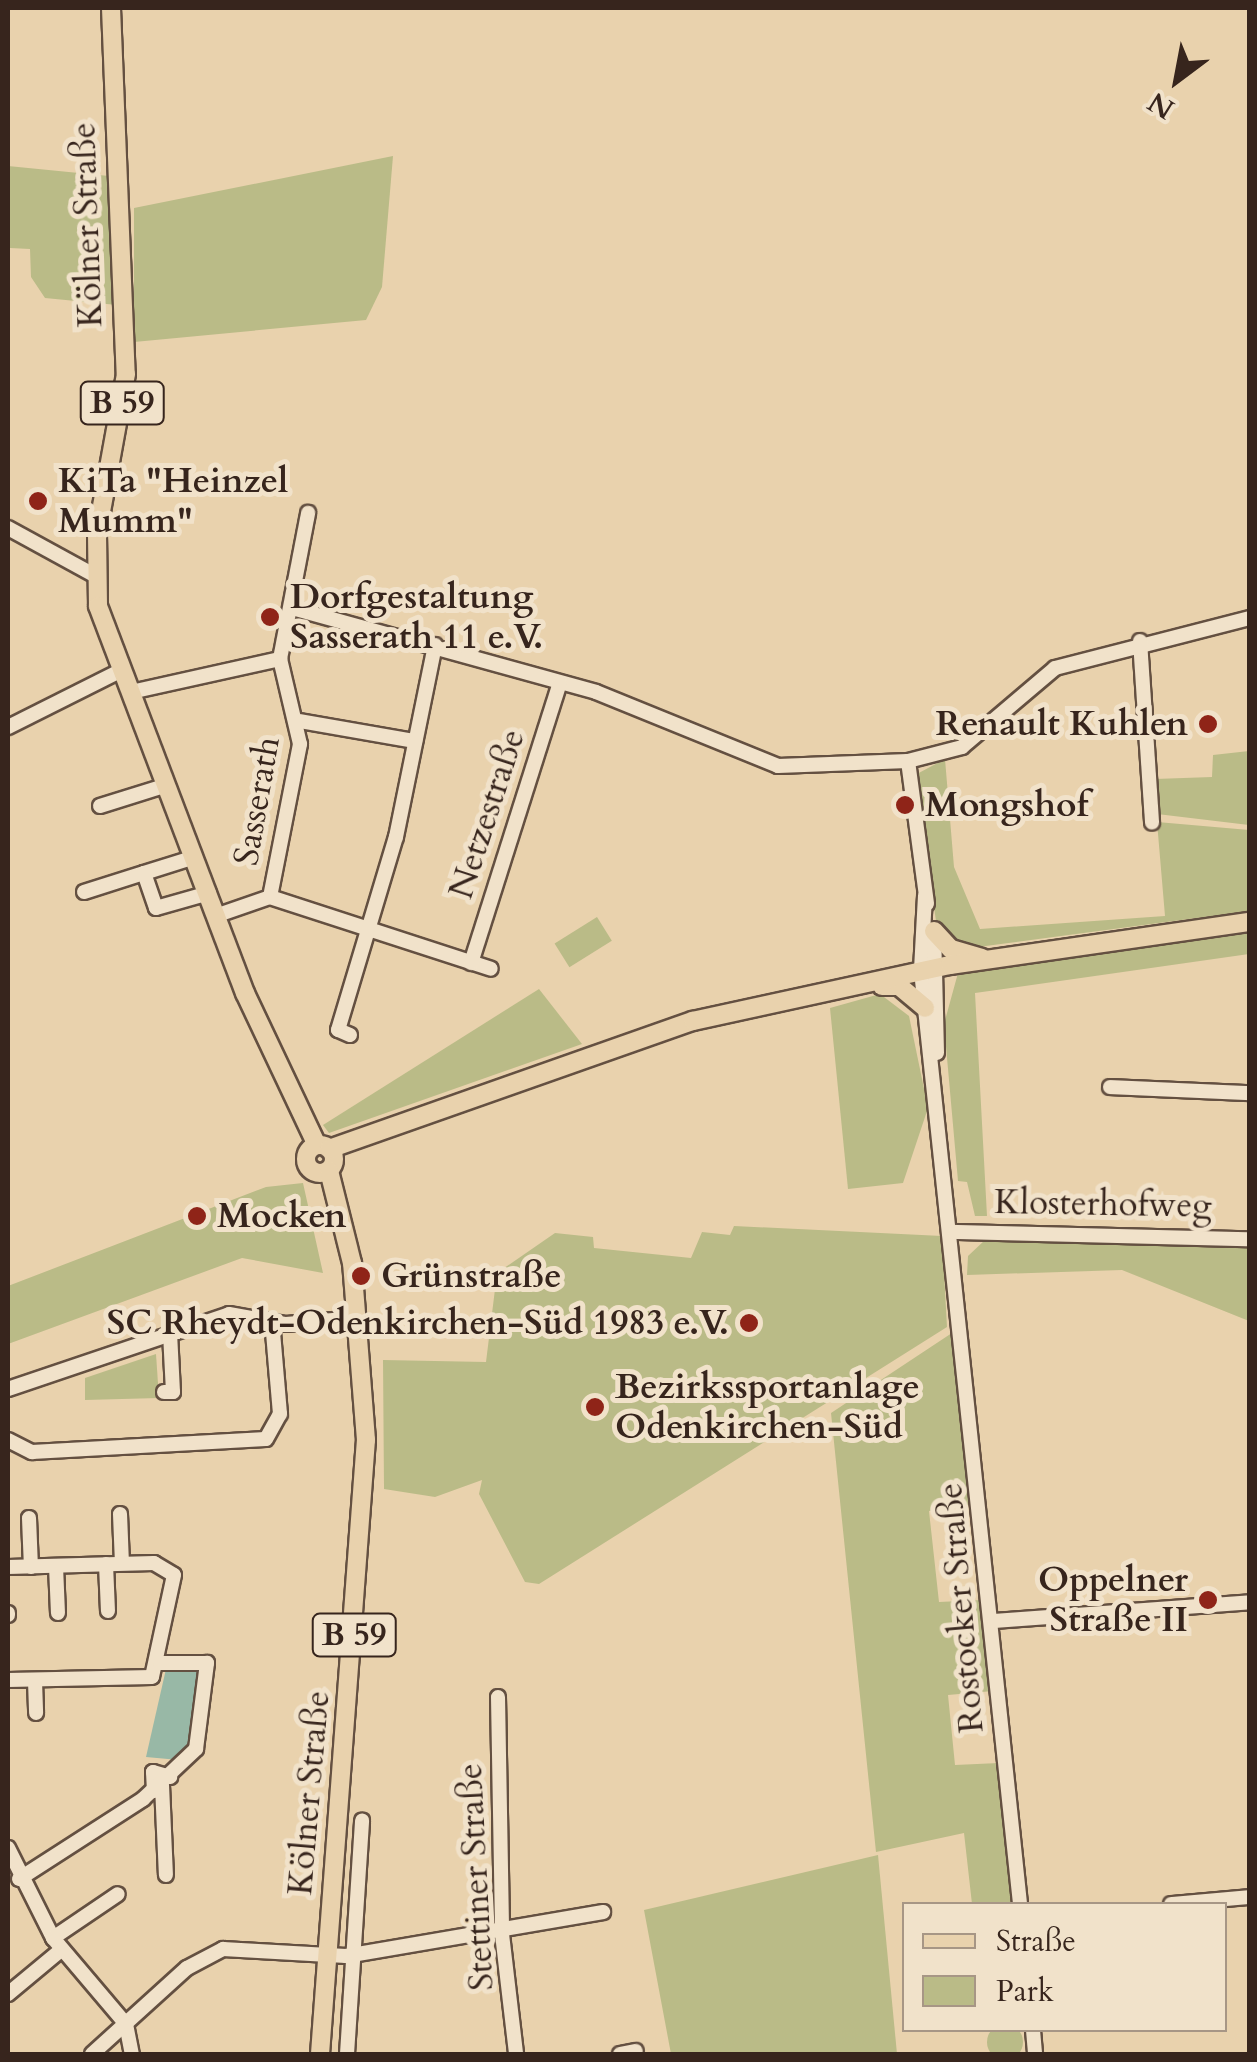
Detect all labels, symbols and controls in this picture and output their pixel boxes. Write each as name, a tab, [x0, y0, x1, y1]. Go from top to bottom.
north arrow	[1127, 30, 1227, 130]
text: N	[1141, 83, 1181, 128]
street label: Kölner Straße	[62, 122, 112, 328]
road number: B 59	[80, 376, 164, 430]
place label: KiTa "Heinzel Mumm"	[58, 460, 288, 542]
marker: KiTa "Heinzel Mumm"	[27, 490, 49, 512]
place label: Dorfgestaltung Sasserath 11 e.V.	[290, 576, 543, 658]
marker: Dorfgestaltung Sasserath 11 e.V.	[259, 606, 281, 628]
place label: Renault Kuhlen	[936, 703, 1188, 745]
marker: Renault Kuhlen	[1197, 713, 1219, 735]
street label: Netzestraße	[440, 724, 534, 904]
street label: Sasserath	[225, 733, 289, 869]
place label: Mongshof	[925, 784, 1088, 826]
marker: Mongshof	[894, 794, 916, 816]
street label: Klosterhofweg	[994, 1181, 1212, 1227]
place label: Mocken	[217, 1195, 346, 1237]
marker: Mocken	[186, 1205, 208, 1227]
place label: Grünstraße	[381, 1255, 562, 1297]
marker: Grünstraße	[350, 1265, 372, 1287]
place label: SC Rheydt-Odenkirchen-Süd 1983 e.V.	[107, 1302, 729, 1344]
marker: SC Rheydt-Odenkirchen-Süd 1983 e.V.	[738, 1312, 760, 1334]
place label: Bezirkssportanlage Odenkirchen-Süd	[615, 1366, 920, 1448]
marker: Bezirkssportanlage Odenkirchen-Süd	[584, 1396, 606, 1418]
street label: Rostocker Straße	[929, 1481, 993, 1735]
place label: Oppelner Straße II	[1038, 1559, 1188, 1641]
marker: Oppelner Straße II	[1197, 1589, 1219, 1611]
road number: B 59	[312, 1608, 396, 1662]
street label: Kölner Straße	[279, 1689, 339, 1897]
street label: Stettiner Straße	[449, 1762, 503, 1992]
legend	[902, 1902, 1227, 2032]
text: Straße	[996, 1921, 1076, 1962]
text: Park	[996, 1971, 1054, 2012]

